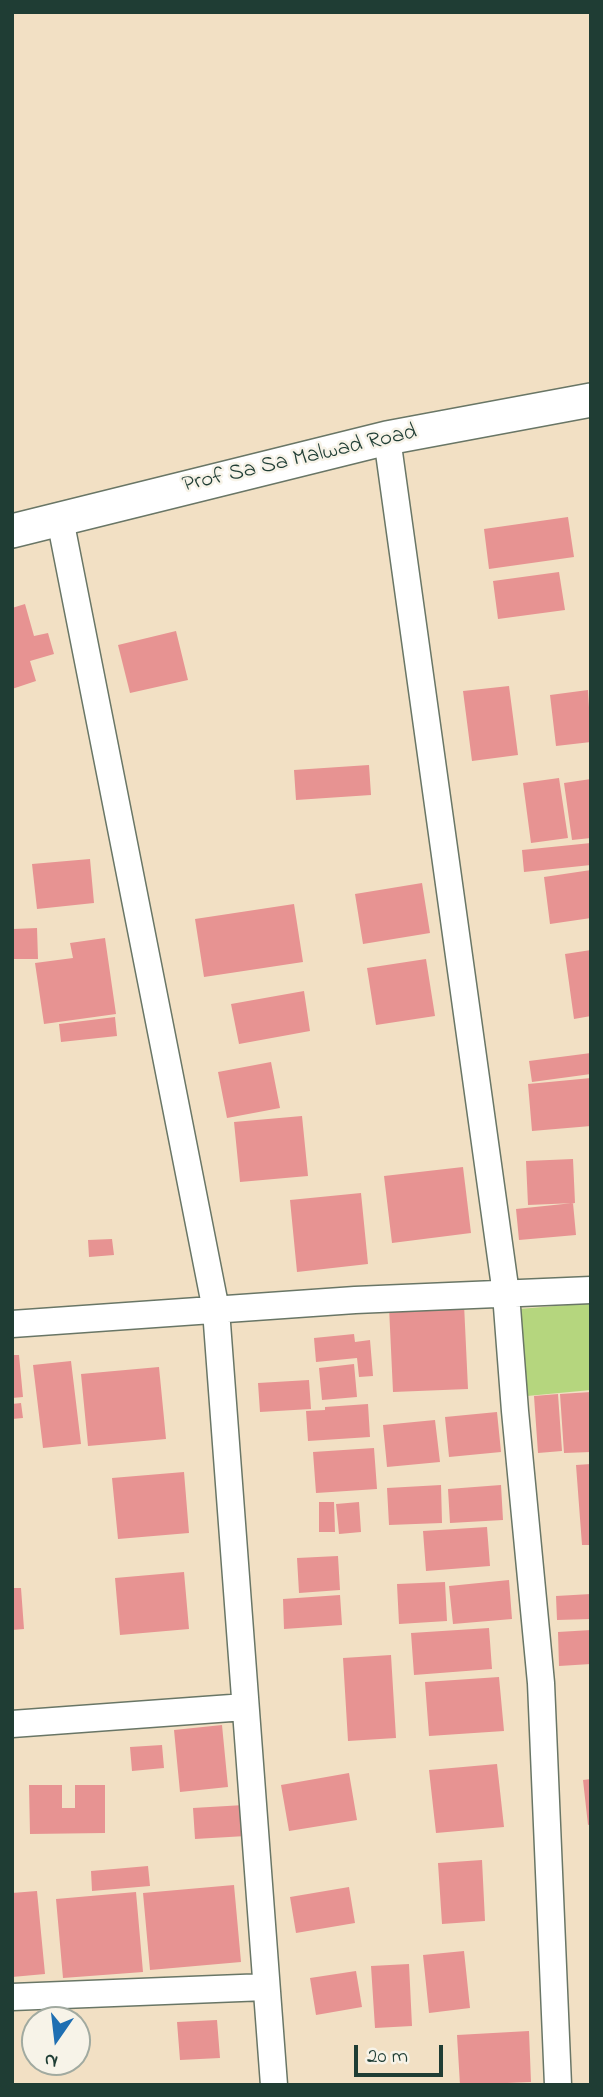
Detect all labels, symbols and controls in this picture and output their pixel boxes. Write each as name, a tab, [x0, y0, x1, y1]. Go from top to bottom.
street label: Prof Sa Sa Malwad Road	[180, 420, 420, 500]
north arrow	[21, 2006, 91, 2076]
scale bar	[358, 2030, 447, 2074]
text: 20 m	[367, 2042, 408, 2072]
text: N	[42, 2045, 61, 2075]

